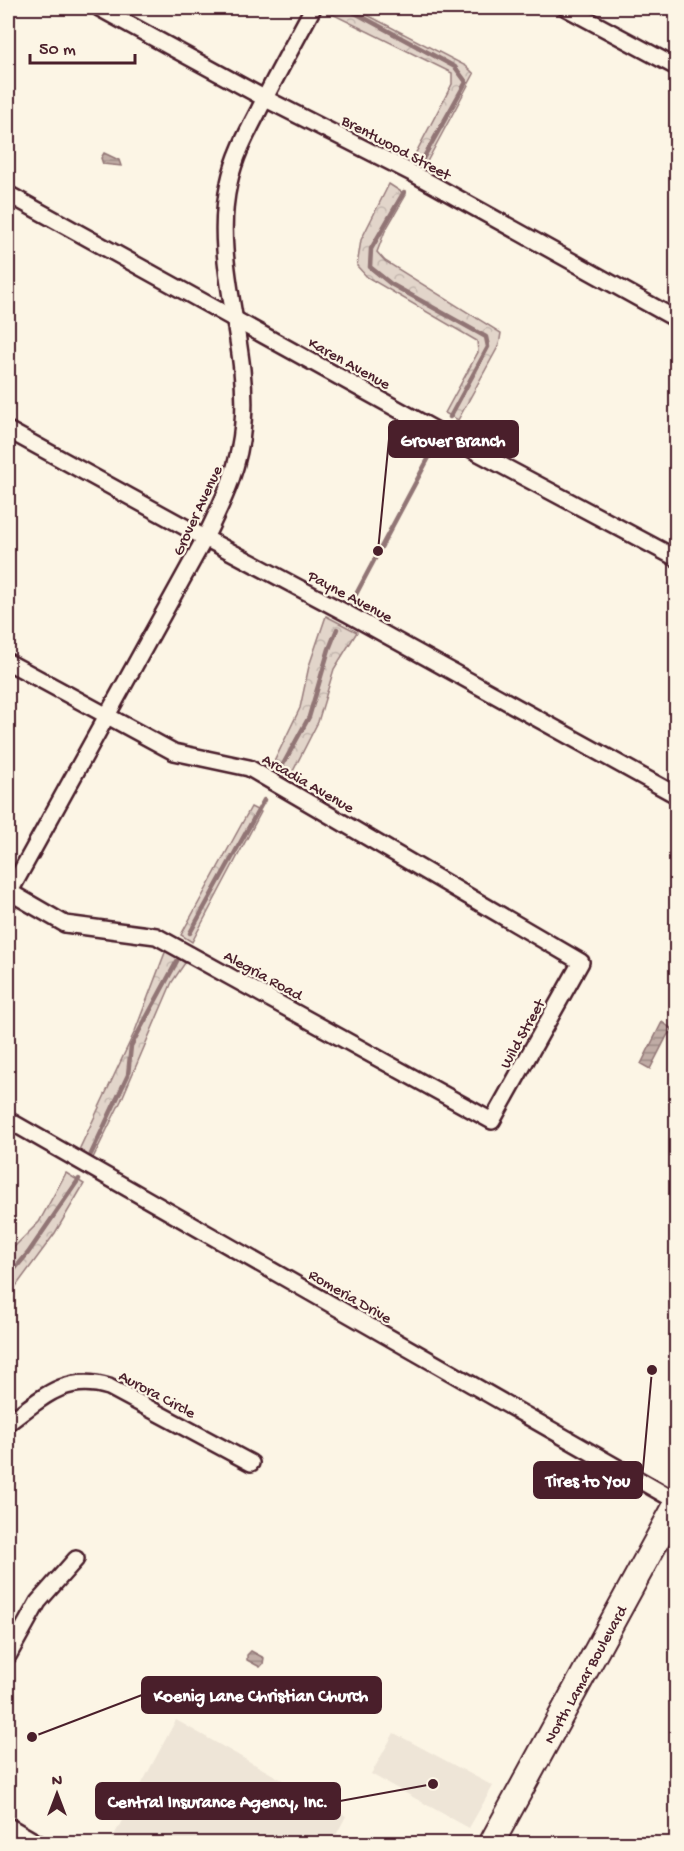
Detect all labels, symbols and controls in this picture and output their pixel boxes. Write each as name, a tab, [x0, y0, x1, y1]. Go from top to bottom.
scale bar	[30, 27, 135, 65]
text: 50 m	[39, 40, 76, 61]
street label: Brentwood Street	[337, 112, 455, 187]
street label: Karen Avenue	[304, 335, 393, 396]
callout: Grover Branch	[389, 421, 518, 457]
text: Grover Branch	[401, 432, 506, 453]
street label: Grover Avenue	[170, 463, 229, 559]
street label: Payne Avenue	[303, 567, 396, 629]
street label: Arcadia Avenue	[258, 751, 357, 819]
street label: Alegria Road	[220, 948, 306, 1007]
street label: Wild Street	[497, 995, 552, 1073]
street label: Romeria Drive	[304, 1267, 395, 1330]
street label: Aurora Circle	[115, 1368, 199, 1425]
callout: Tires to You	[534, 1462, 642, 1498]
text: Tires to You	[544, 1472, 631, 1493]
street label: North Lamar Boulevard	[541, 1602, 634, 1748]
callout: Koenig Lane Christian Church	[142, 1677, 381, 1713]
text: Koenig Lane Christian Church	[153, 1687, 369, 1708]
north arrow	[27, 1764, 87, 1824]
text: N	[52, 1773, 63, 1792]
callout: Central Insurance Agency, Inc.	[96, 1783, 340, 1819]
text: Central Insurance Agency, Inc.	[107, 1793, 328, 1814]

